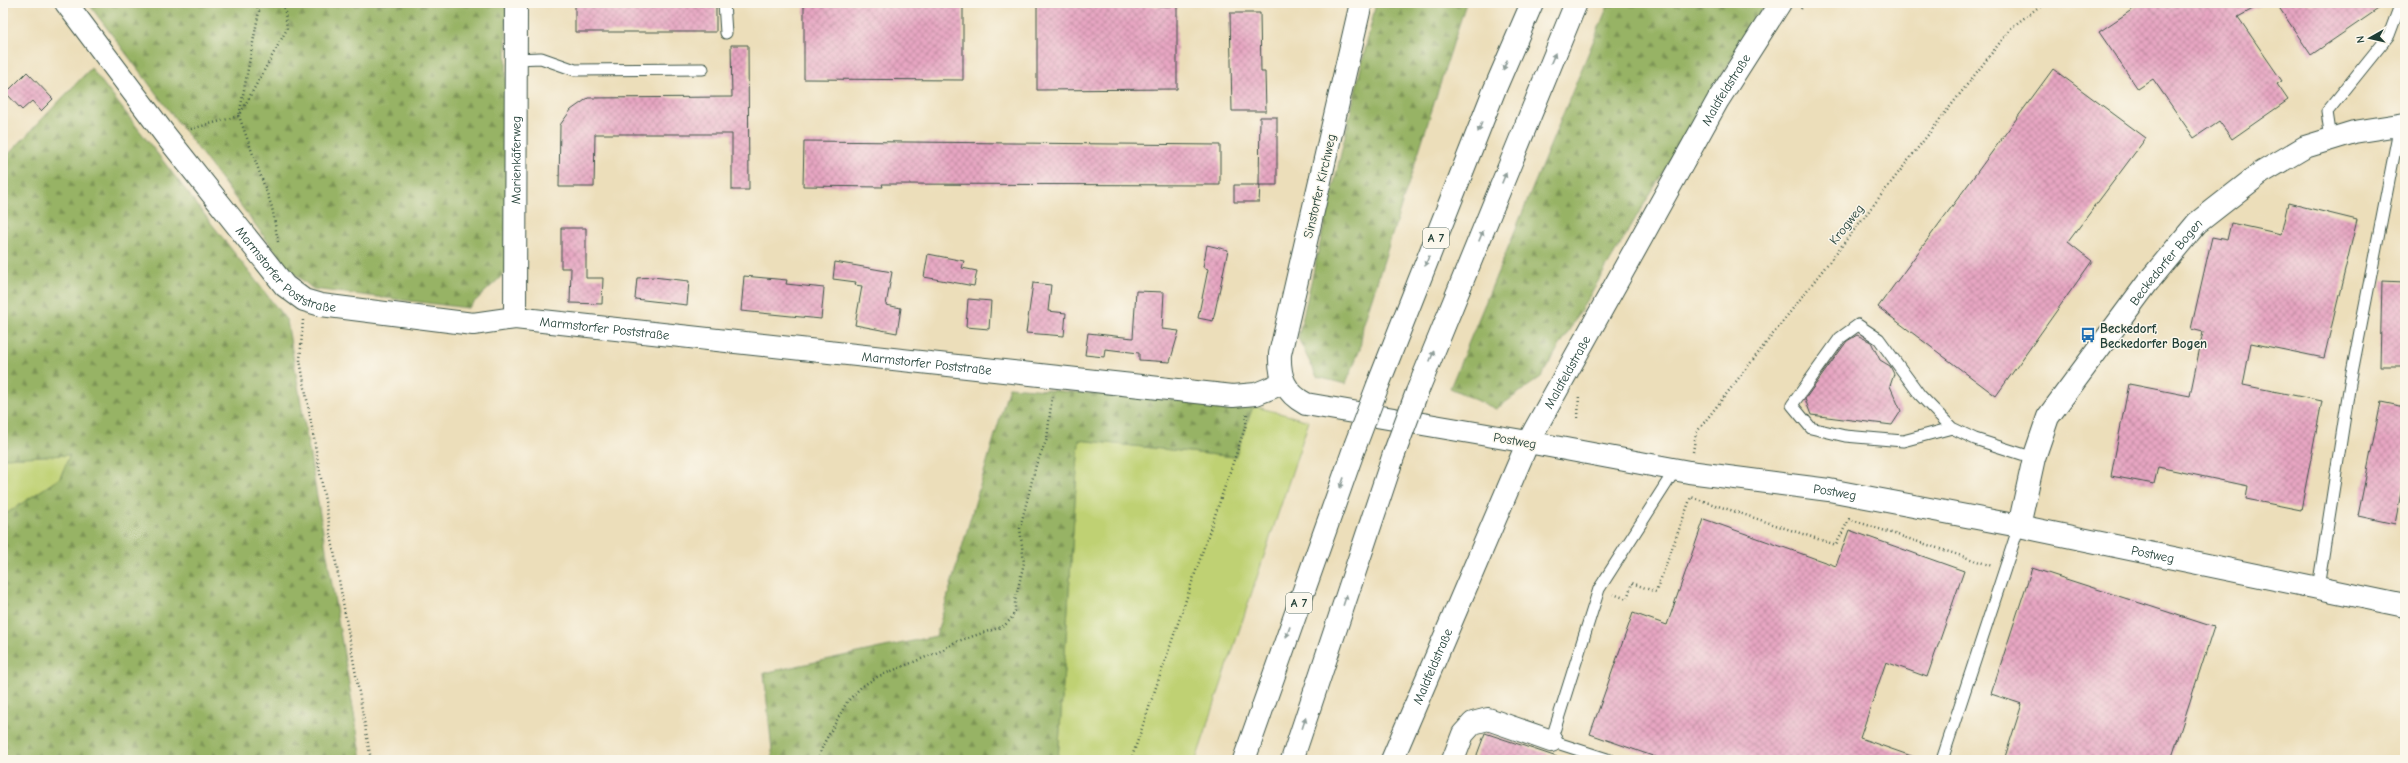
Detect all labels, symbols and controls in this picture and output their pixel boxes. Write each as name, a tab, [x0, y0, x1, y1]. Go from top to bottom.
north arrow	[2350, 18, 2390, 58]
text: N	[2354, 35, 2368, 44]
street label: Maldfeldstraße	[1698, 51, 1754, 128]
one-way arrow	[1550, 52, 1556, 63]
one-way arrow	[1502, 59, 1508, 71]
street label: Marienkäferweg	[508, 116, 524, 204]
one-way arrow	[1476, 122, 1482, 134]
street label: Sinstorfer Kirchweg	[1300, 132, 1339, 240]
one-way arrow	[1501, 173, 1507, 184]
street label: Krogweg	[1826, 201, 1867, 247]
street label: Beckedorfer Bogen	[2127, 215, 2205, 308]
street label: Marmstorfer Poststraße	[233, 224, 337, 315]
road number: A 7	[1423, 228, 1449, 248]
one-way arrow	[1478, 229, 1484, 241]
one-way arrow	[1423, 255, 1429, 267]
street label: Marmstorfer Poststraße	[539, 314, 671, 343]
place label: Beckedorf, Beckedorfer Bogen	[2100, 321, 2207, 351]
bus stop icon: Beckedorf, Beckedorfer Bogen	[2079, 326, 2097, 344]
street label: Maldfeldstraße	[1541, 333, 1594, 411]
street label: Marmstorfer Poststraße	[861, 349, 993, 378]
one-way arrow	[1429, 351, 1435, 362]
street label: Postweg	[1492, 429, 1538, 452]
one-way arrow	[1338, 477, 1344, 489]
street label: Postweg	[1812, 481, 1858, 503]
street label: Postweg	[2130, 542, 2176, 566]
road number: A 7	[1286, 593, 1312, 613]
one-way arrow	[1343, 593, 1349, 605]
one-way arrow	[1285, 626, 1291, 638]
street label: Maldfeldstraße	[1410, 626, 1456, 707]
one-way arrow	[1302, 717, 1308, 729]

